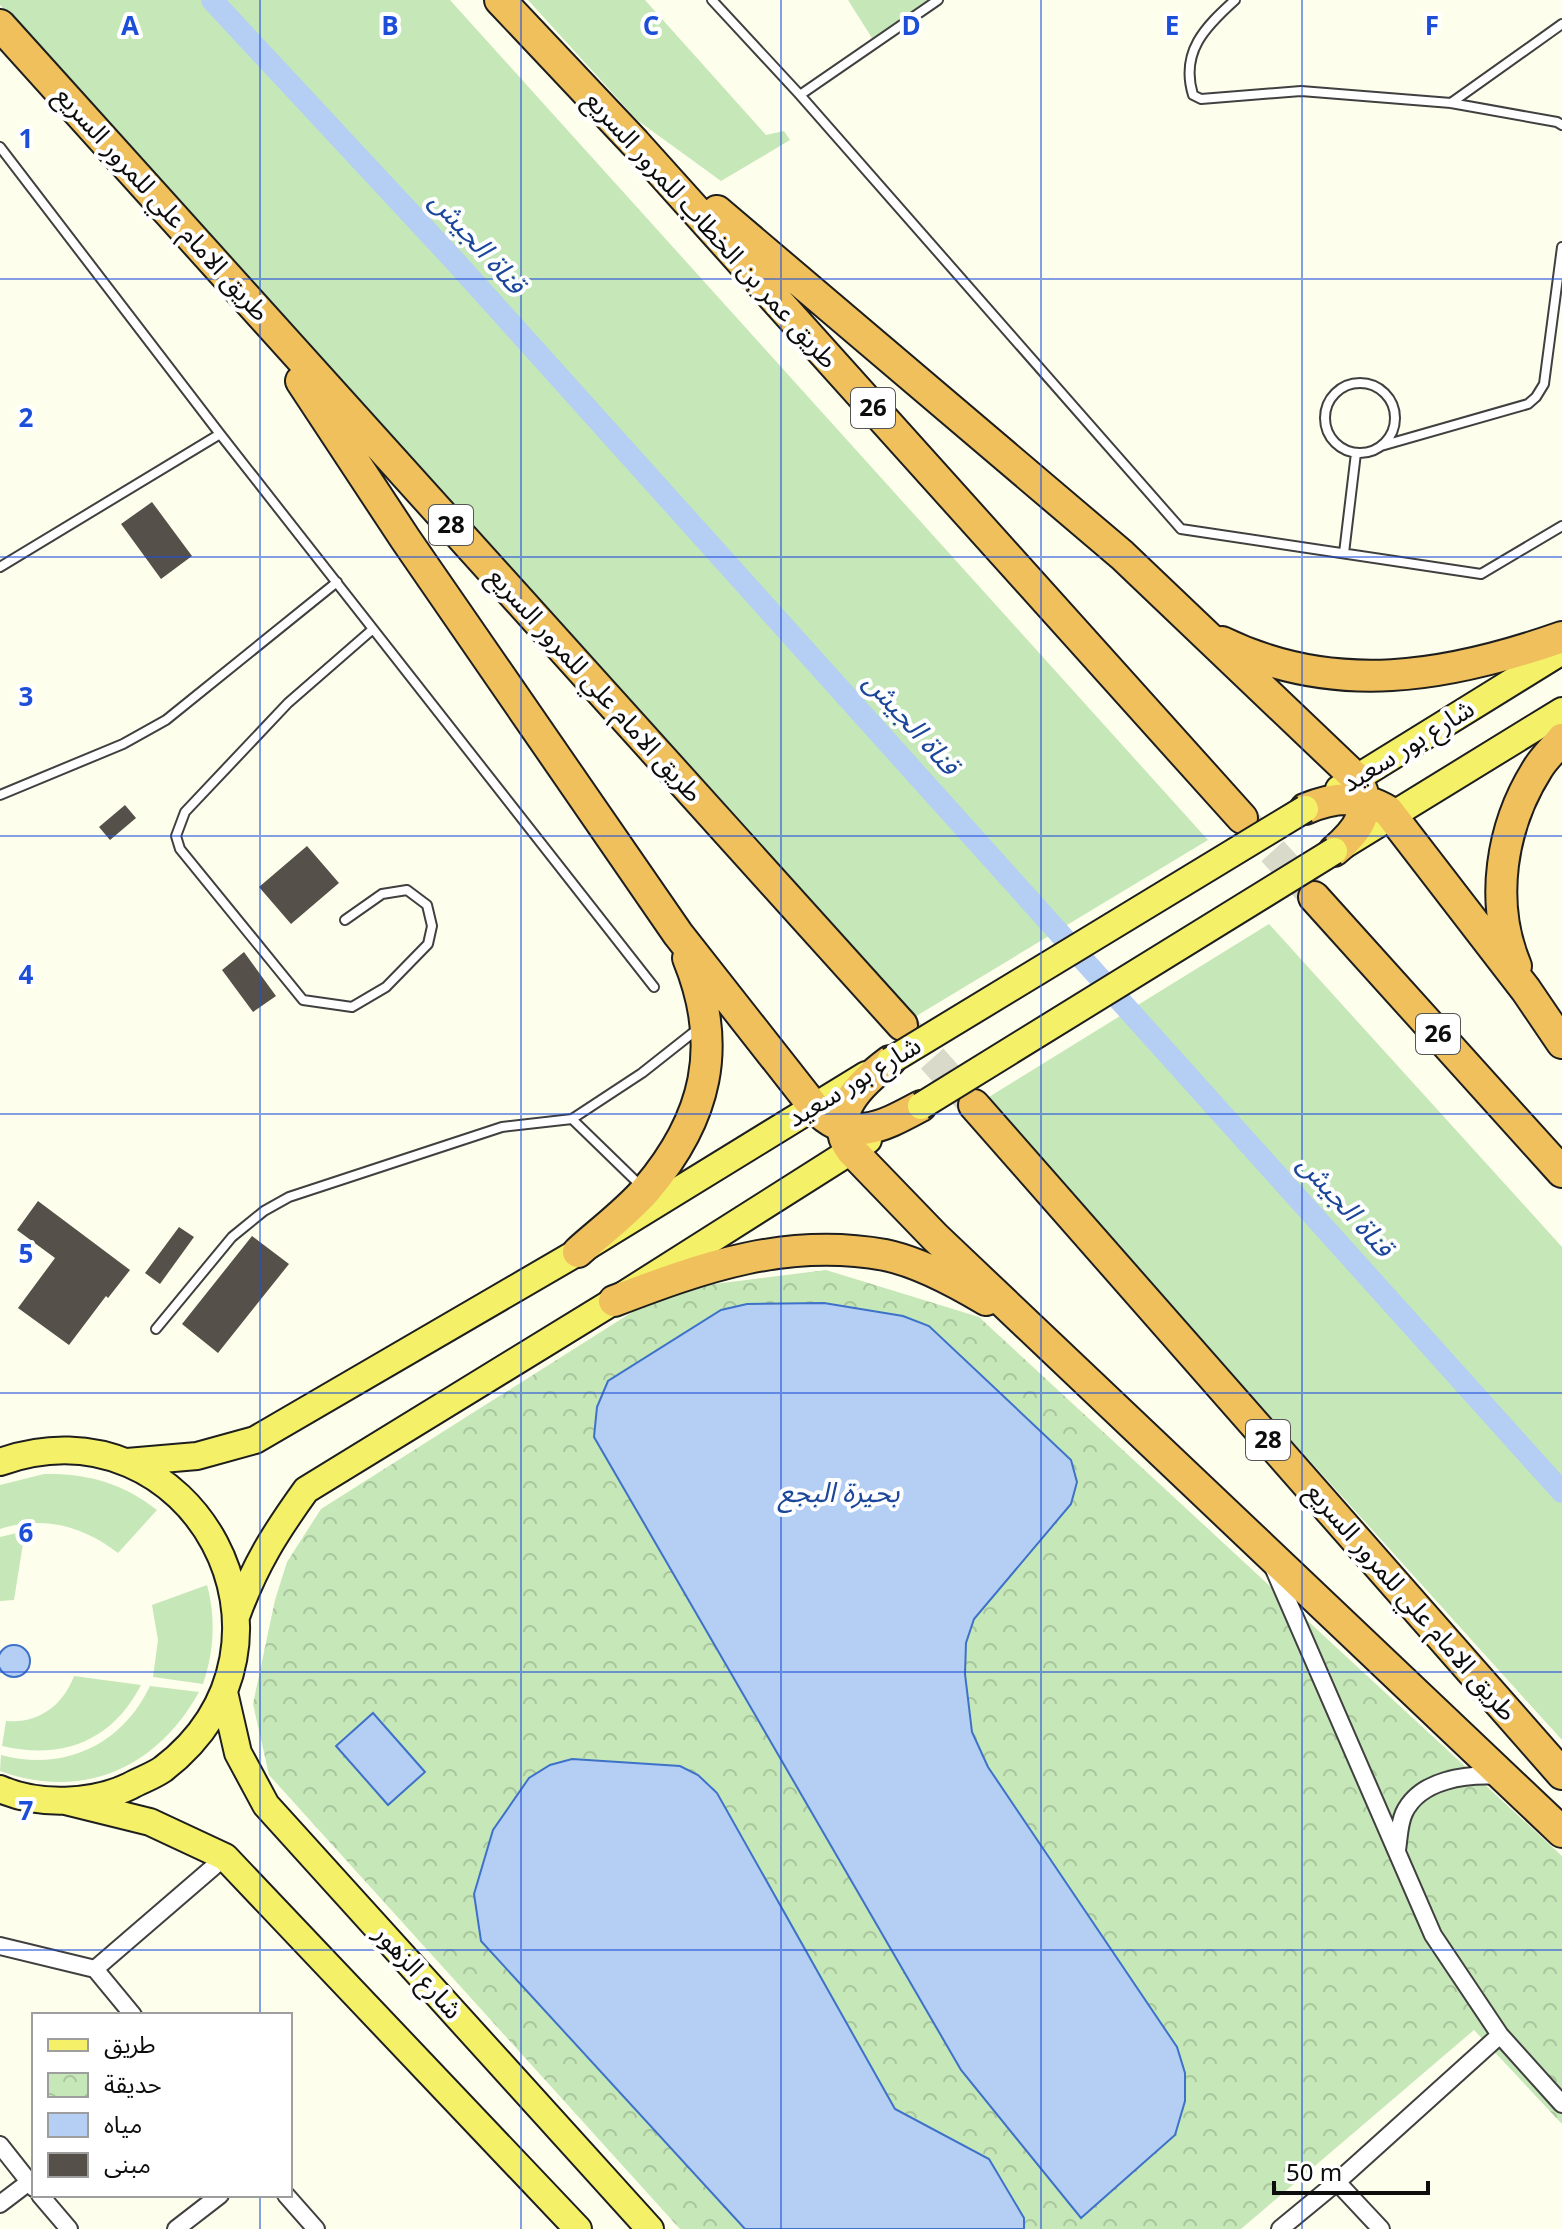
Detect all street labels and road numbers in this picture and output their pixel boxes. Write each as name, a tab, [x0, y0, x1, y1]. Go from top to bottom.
street label: طريق الامام علي للمرور السريع	[39, 72, 285, 336]
street label: طريق عمر بن الخطاب للمرور السريع	[569, 77, 853, 383]
road number: 26	[851, 388, 895, 428]
road number: 28	[429, 505, 473, 545]
street label: طريق الامام علي للمرور السريع	[472, 553, 718, 817]
street label: شارع بور سعيد	[1330, 683, 1486, 809]
road number: 26	[1416, 1014, 1460, 1054]
street label: شارع بور سعيد	[775, 1020, 933, 1144]
road number: 28	[1246, 1420, 1290, 1460]
street label: طريق الامام علي للمرور السريع	[1290, 1469, 1532, 1735]
street label: شارع الزهور	[358, 1910, 477, 2034]

